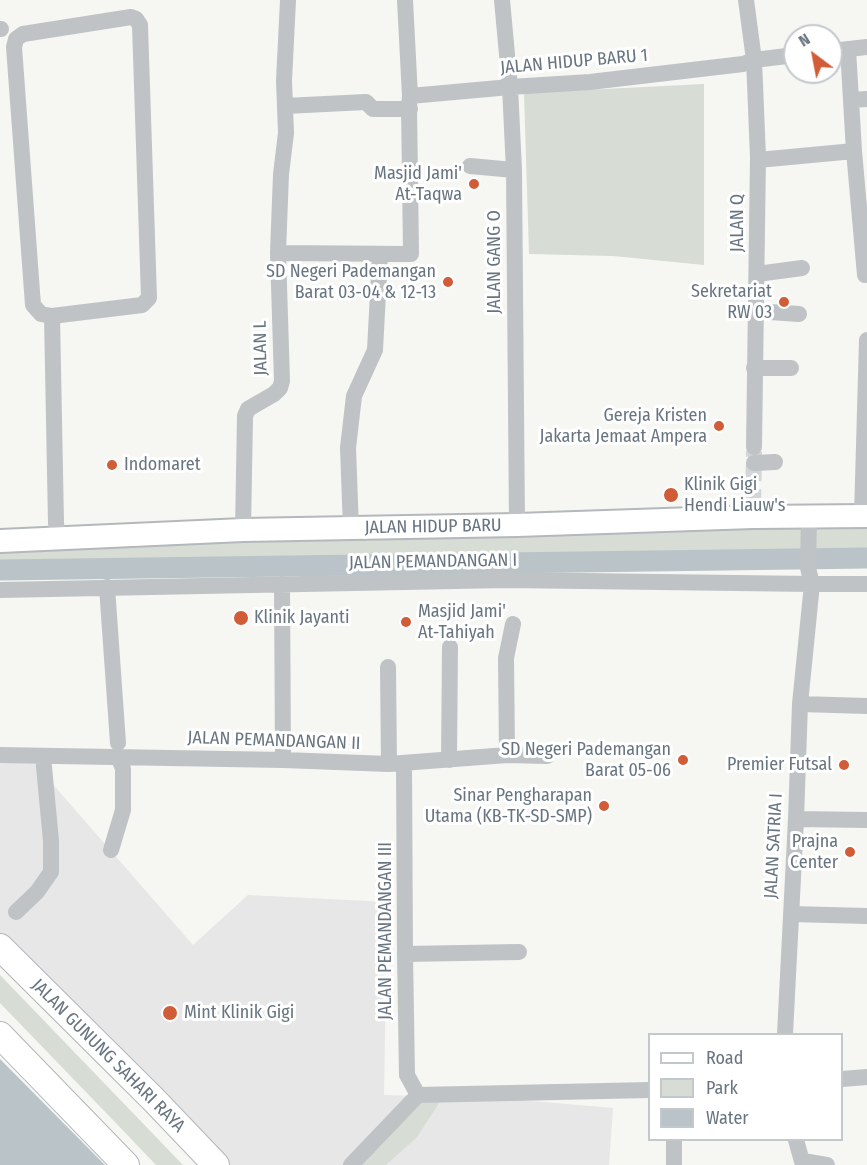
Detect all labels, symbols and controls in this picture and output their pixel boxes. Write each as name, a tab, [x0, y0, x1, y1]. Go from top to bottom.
north arrow	[783, 24, 843, 84]
text: N	[795, 29, 813, 51]
street label: JALAN HIDUP BARU 1	[499, 45, 649, 79]
place label: Masjid Jami' At-Taqwa	[374, 163, 462, 206]
marker: Masjid Jami' At-Taqwa	[467, 177, 481, 191]
street label: JALAN Q	[727, 194, 749, 252]
street label: JALAN GANG O	[484, 210, 506, 314]
place label: SD Negeri Pademangan Barat 03-04 & 12-13	[266, 261, 436, 304]
marker: SD Negeri Pademangan Barat 03-04 & 12-13	[441, 275, 455, 289]
place label: Sekretariat RW 03	[691, 281, 772, 324]
marker: Sekretariat RW 03	[777, 295, 791, 309]
street label: JALAN L	[250, 320, 272, 376]
place label: Gereja Kristen Jakarta Jemaat Ampera	[540, 405, 707, 448]
marker: Gereja Kristen Jakarta Jemaat Ampera	[712, 419, 726, 433]
place label: Indomaret	[124, 454, 201, 476]
marker: Indomaret	[105, 458, 119, 472]
place label: Klinik Gigi Hendi Liauw's	[684, 474, 785, 516]
marker: Klinik Gigi Hendi Liauw's	[662, 486, 680, 504]
street label: JALAN HIDUP BARU	[364, 515, 502, 539]
street label: JALAN PEMANDANGAN I	[349, 550, 517, 574]
place label: Masjid Jami' At-Tahiyah	[418, 601, 506, 644]
place label: Klinik Jayanti	[254, 607, 349, 629]
marker: Klinik Jayanti	[232, 609, 250, 627]
marker: Masjid Jami' At-Tahiyah	[399, 615, 413, 629]
street label: JALAN PEMANDANGAN II	[187, 727, 361, 755]
place label: SD Negeri Pademangan Barat 05-06	[501, 739, 671, 782]
marker: SD Negeri Pademangan Barat 05-06	[676, 753, 690, 767]
place label: Premier Futsal	[727, 754, 832, 776]
marker: Premier Futsal	[837, 758, 851, 772]
place label: Sinar Pengharapan Utama (KB-TK-SD-SMP)	[425, 785, 592, 828]
street label: JALAN SATRIA I	[760, 793, 788, 899]
marker: Sinar Pengharapan Utama (KB-TK-SD-SMP)	[597, 799, 611, 813]
place label: Prajna Center	[790, 831, 838, 874]
street label: JALAN PEMANDANGAN III	[375, 842, 397, 1020]
marker: Prajna Center	[843, 845, 857, 859]
street label: JALAN GUNUNG SAHARI RAYA	[27, 975, 189, 1137]
place label: Mint Klinik Gigi	[184, 1002, 294, 1024]
marker: Mint Klinik Gigi	[161, 1004, 179, 1022]
legend	[648, 1033, 843, 1141]
text: Road	[706, 1047, 743, 1069]
text: Park	[706, 1077, 738, 1099]
text: Water	[706, 1107, 749, 1129]

